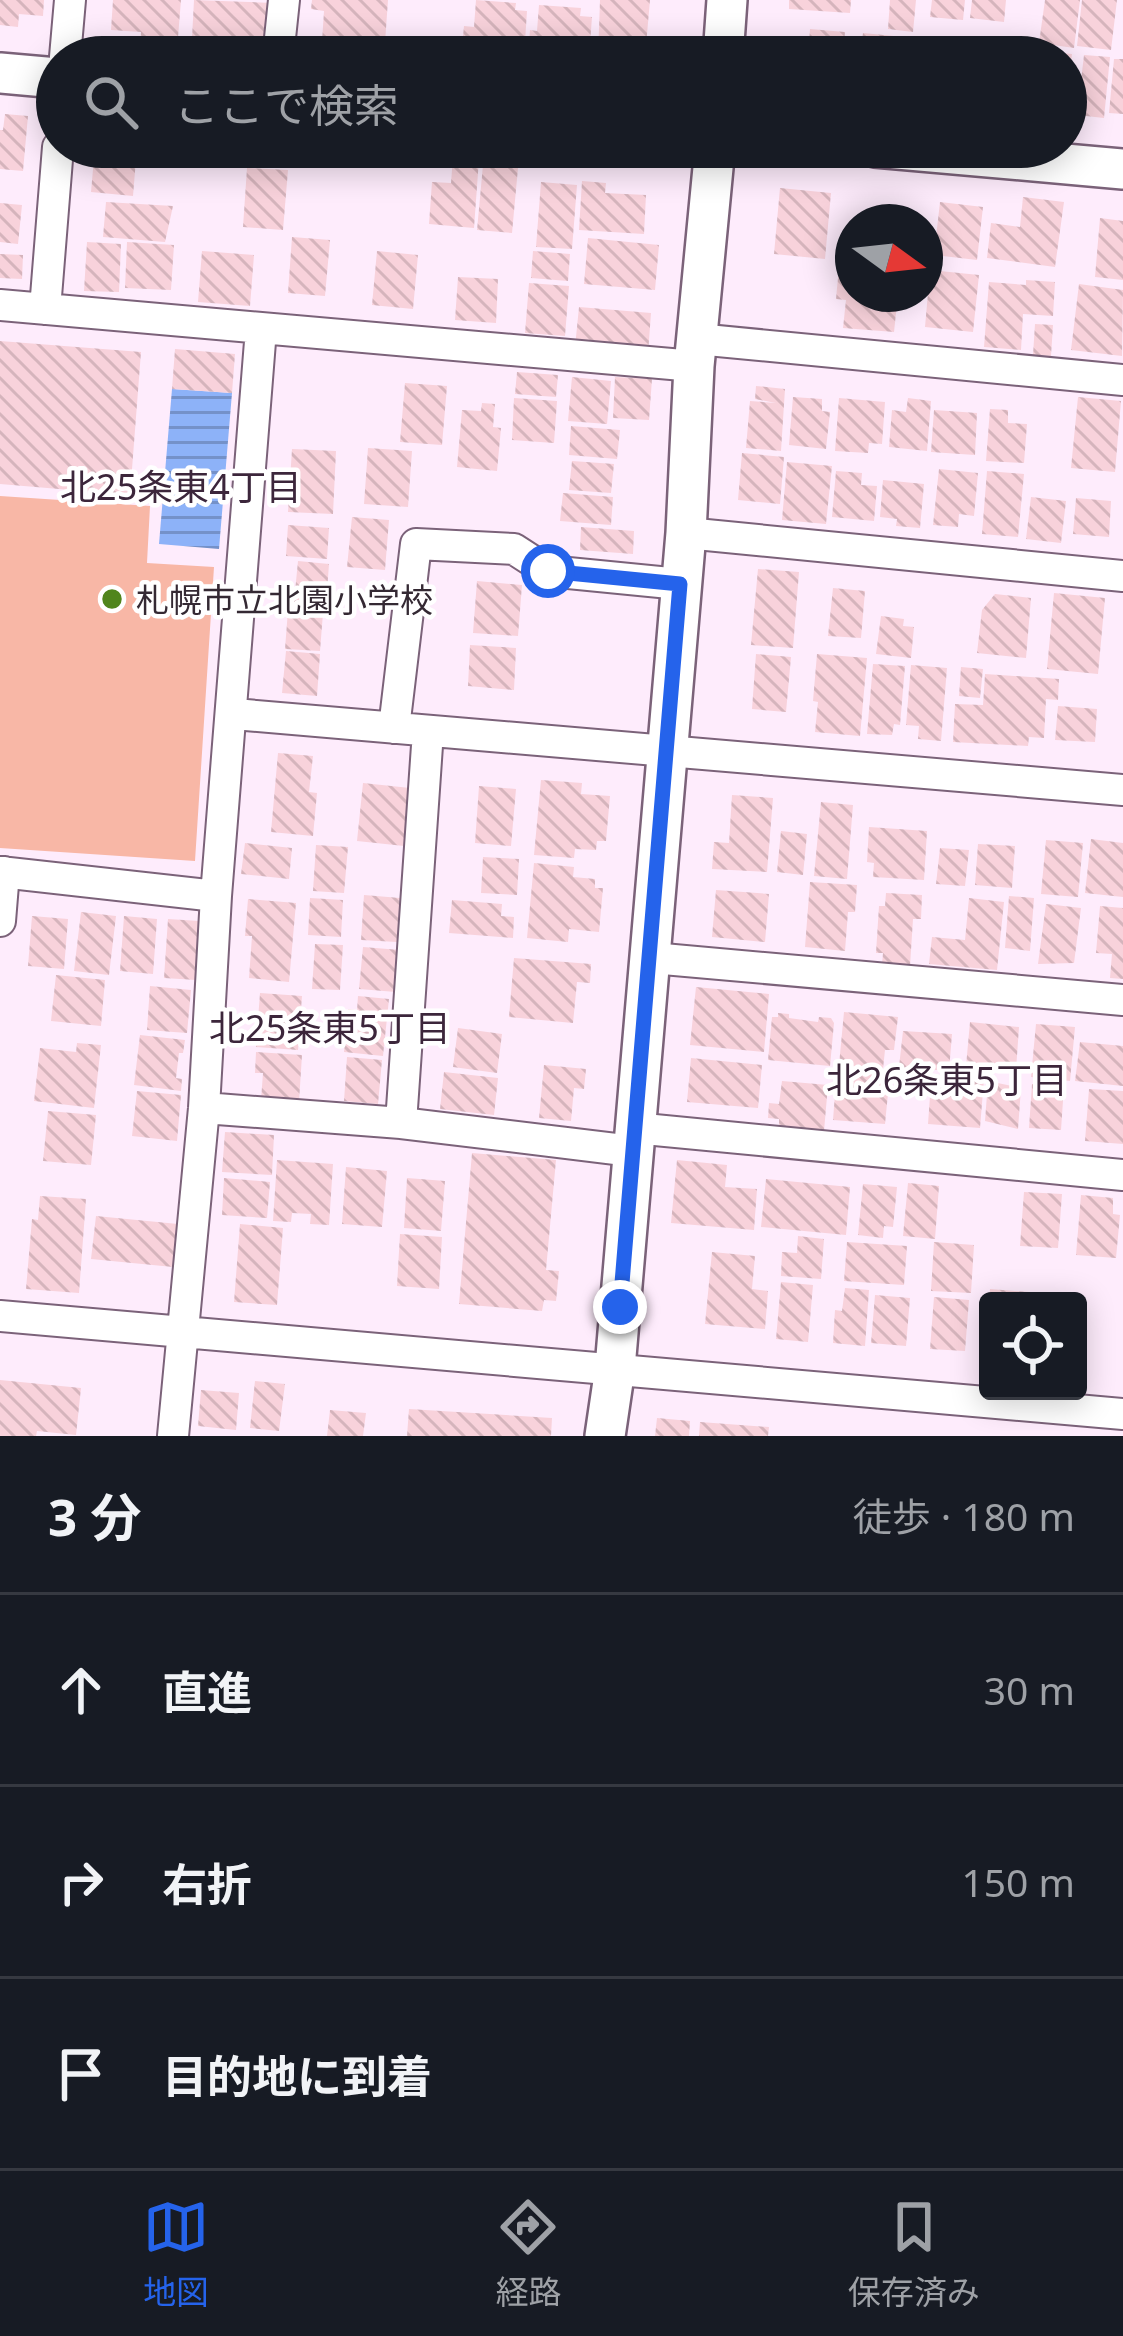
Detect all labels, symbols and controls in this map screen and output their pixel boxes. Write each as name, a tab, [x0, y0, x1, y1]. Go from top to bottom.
search box	[36, 36, 1087, 168]
icon: search	[78, 69, 144, 135]
text: ここで検索	[174, 74, 399, 135]
north arrow	[835, 204, 943, 312]
district label: 北25条東4丁目	[60, 462, 302, 511]
route start	[521, 544, 575, 598]
place label: 札幌市立北園小学校	[136, 577, 433, 622]
marker: 札幌市立北園小学校	[99, 586, 125, 612]
district label: 北25条東5丁目	[209, 1003, 451, 1052]
district label: 北26条東5丁目	[826, 1055, 1068, 1104]
route end	[593, 1280, 647, 1334]
map controls	[979, 1292, 1087, 1400]
button: locate	[979, 1292, 1087, 1400]
text: 3 分	[48, 1481, 141, 1551]
text: 徒歩 · 180 m	[853, 1489, 1075, 1542]
icon: ahead	[48, 1657, 114, 1723]
text: 直進	[162, 1661, 252, 1722]
text: 30 m	[984, 1663, 1075, 1716]
icon: right	[48, 1849, 114, 1915]
text: 右折	[162, 1853, 252, 1914]
text: 150 m	[961, 1855, 1075, 1908]
icon: arrive	[48, 2041, 114, 2107]
text: 目的地に到着	[162, 2045, 432, 2106]
tab: 地図	[143, 2194, 209, 2314]
tab: 経路	[495, 2194, 561, 2314]
tab: 保存済み	[848, 2194, 980, 2314]

